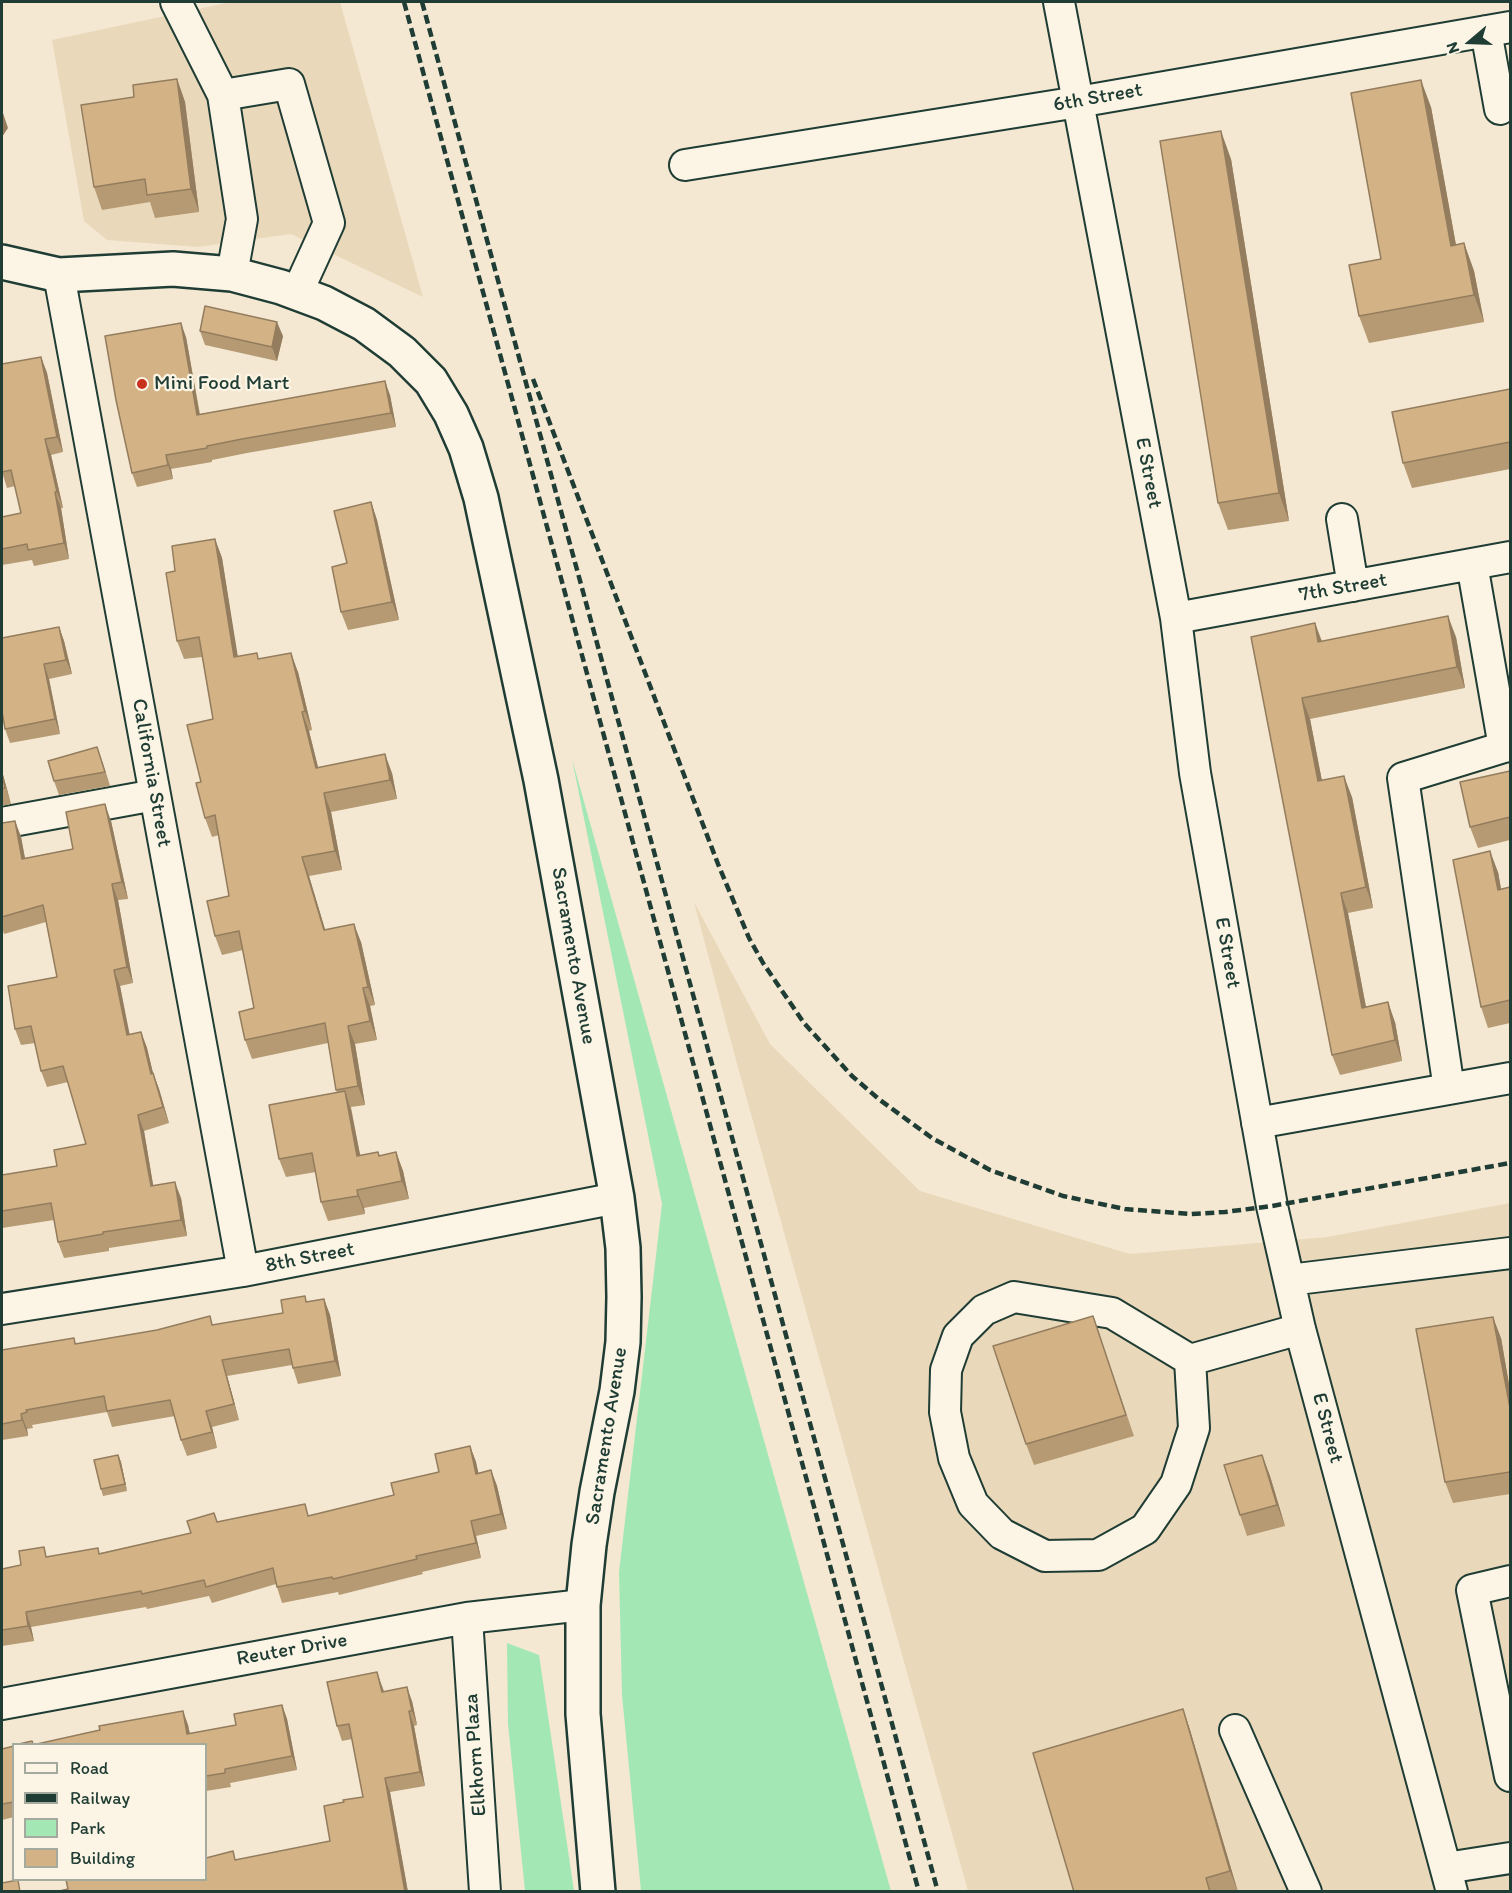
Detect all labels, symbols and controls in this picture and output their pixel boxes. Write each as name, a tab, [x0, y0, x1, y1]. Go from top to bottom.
north arrow	[1440, 12, 1500, 72]
text: N	[1442, 40, 1463, 56]
street label: 6th Street	[1052, 78, 1144, 118]
place label: Mini Food Mart	[154, 371, 289, 397]
marker: Mini Food Mart	[135, 377, 149, 391]
street label: E Street	[1129, 435, 1167, 511]
street label: 7th Street	[1297, 568, 1389, 608]
street label: California Street	[126, 697, 176, 849]
street label: Sacramento Avenue	[545, 865, 601, 1047]
street label: E Street	[1208, 915, 1246, 991]
street label: 8th Street	[263, 1237, 357, 1279]
street label: Sacramento Avenue	[581, 1345, 633, 1527]
street label: E Street	[1306, 1390, 1348, 1466]
street label: Reuter Drive	[235, 1628, 349, 1672]
street label: Elkhorn Plaza	[459, 1693, 493, 1817]
legend	[12, 1743, 207, 1881]
text: Road	[70, 1757, 109, 1779]
text: Railway	[70, 1787, 130, 1809]
text: Park	[70, 1817, 105, 1839]
text: Building	[70, 1847, 135, 1869]

